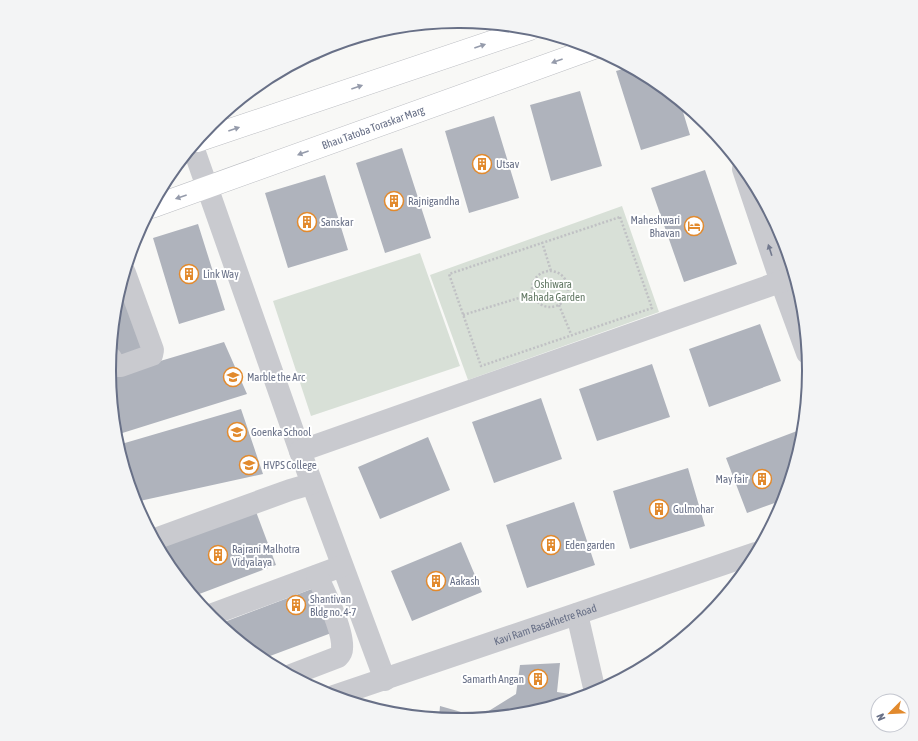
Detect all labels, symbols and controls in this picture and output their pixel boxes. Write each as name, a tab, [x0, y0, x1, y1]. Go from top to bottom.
one-way arrow	[475, 42, 487, 48]
one-way arrow	[551, 59, 563, 65]
one-way arrow	[351, 84, 363, 90]
street label: Bhau Tatoba Toraskar Marg	[320, 103, 426, 151]
one-way arrow	[228, 126, 240, 132]
one-way arrow	[297, 150, 309, 156]
building icon: Utsav	[471, 153, 493, 175]
place label: Utsav	[496, 158, 520, 170]
building icon: Rajnigandha	[383, 190, 405, 212]
one-way arrow	[174, 194, 186, 200]
place label: Rajnigandha	[408, 195, 460, 207]
building icon: Sanskar	[296, 211, 318, 233]
place label: Maheshwari Bhavan	[631, 214, 680, 239]
hotel icon: Maheshwari Bhavan	[683, 215, 705, 237]
place label: Sanskar	[321, 216, 354, 228]
one-way arrow	[767, 244, 773, 256]
building icon: Link Way	[178, 263, 200, 285]
place label: Link Way	[203, 268, 239, 280]
park label: Oshiwara Mahada Garden	[521, 278, 585, 303]
school or university icon: Marble the Arc	[222, 366, 244, 388]
place label: Marble the Arc	[247, 371, 306, 383]
school or university icon: Goenka School	[226, 421, 248, 443]
place label: Goenka School	[251, 426, 311, 438]
school or university icon: HVPS College	[238, 454, 260, 476]
place label: HVPS College	[263, 459, 317, 471]
building icon: May fair	[751, 468, 773, 490]
place label: May fair	[716, 473, 749, 485]
building icon: Gulmohar	[648, 498, 670, 520]
place label: Gulmohar	[673, 503, 715, 515]
building icon: Eden garden	[540, 534, 562, 556]
place label: Eden garden	[565, 539, 615, 551]
place label: Rajrani Malhotra Vidyalaya	[232, 543, 300, 568]
building icon: Rajrani Malhotra Vidyalaya	[207, 544, 229, 566]
building icon: Aakash	[425, 570, 447, 592]
place label: Aakash	[450, 575, 480, 587]
place label: Shantivan Bldg no. 4-7	[310, 593, 357, 618]
building icon: Shantivan Bldg no. 4-7	[285, 594, 307, 616]
street label: Kavi Ram Basakhetre Road	[492, 602, 598, 647]
building icon: Samarth Angan	[527, 668, 549, 690]
place label: Samarth Angan	[462, 673, 524, 685]
north arrow	[870, 693, 910, 733]
text: N	[874, 712, 888, 722]

